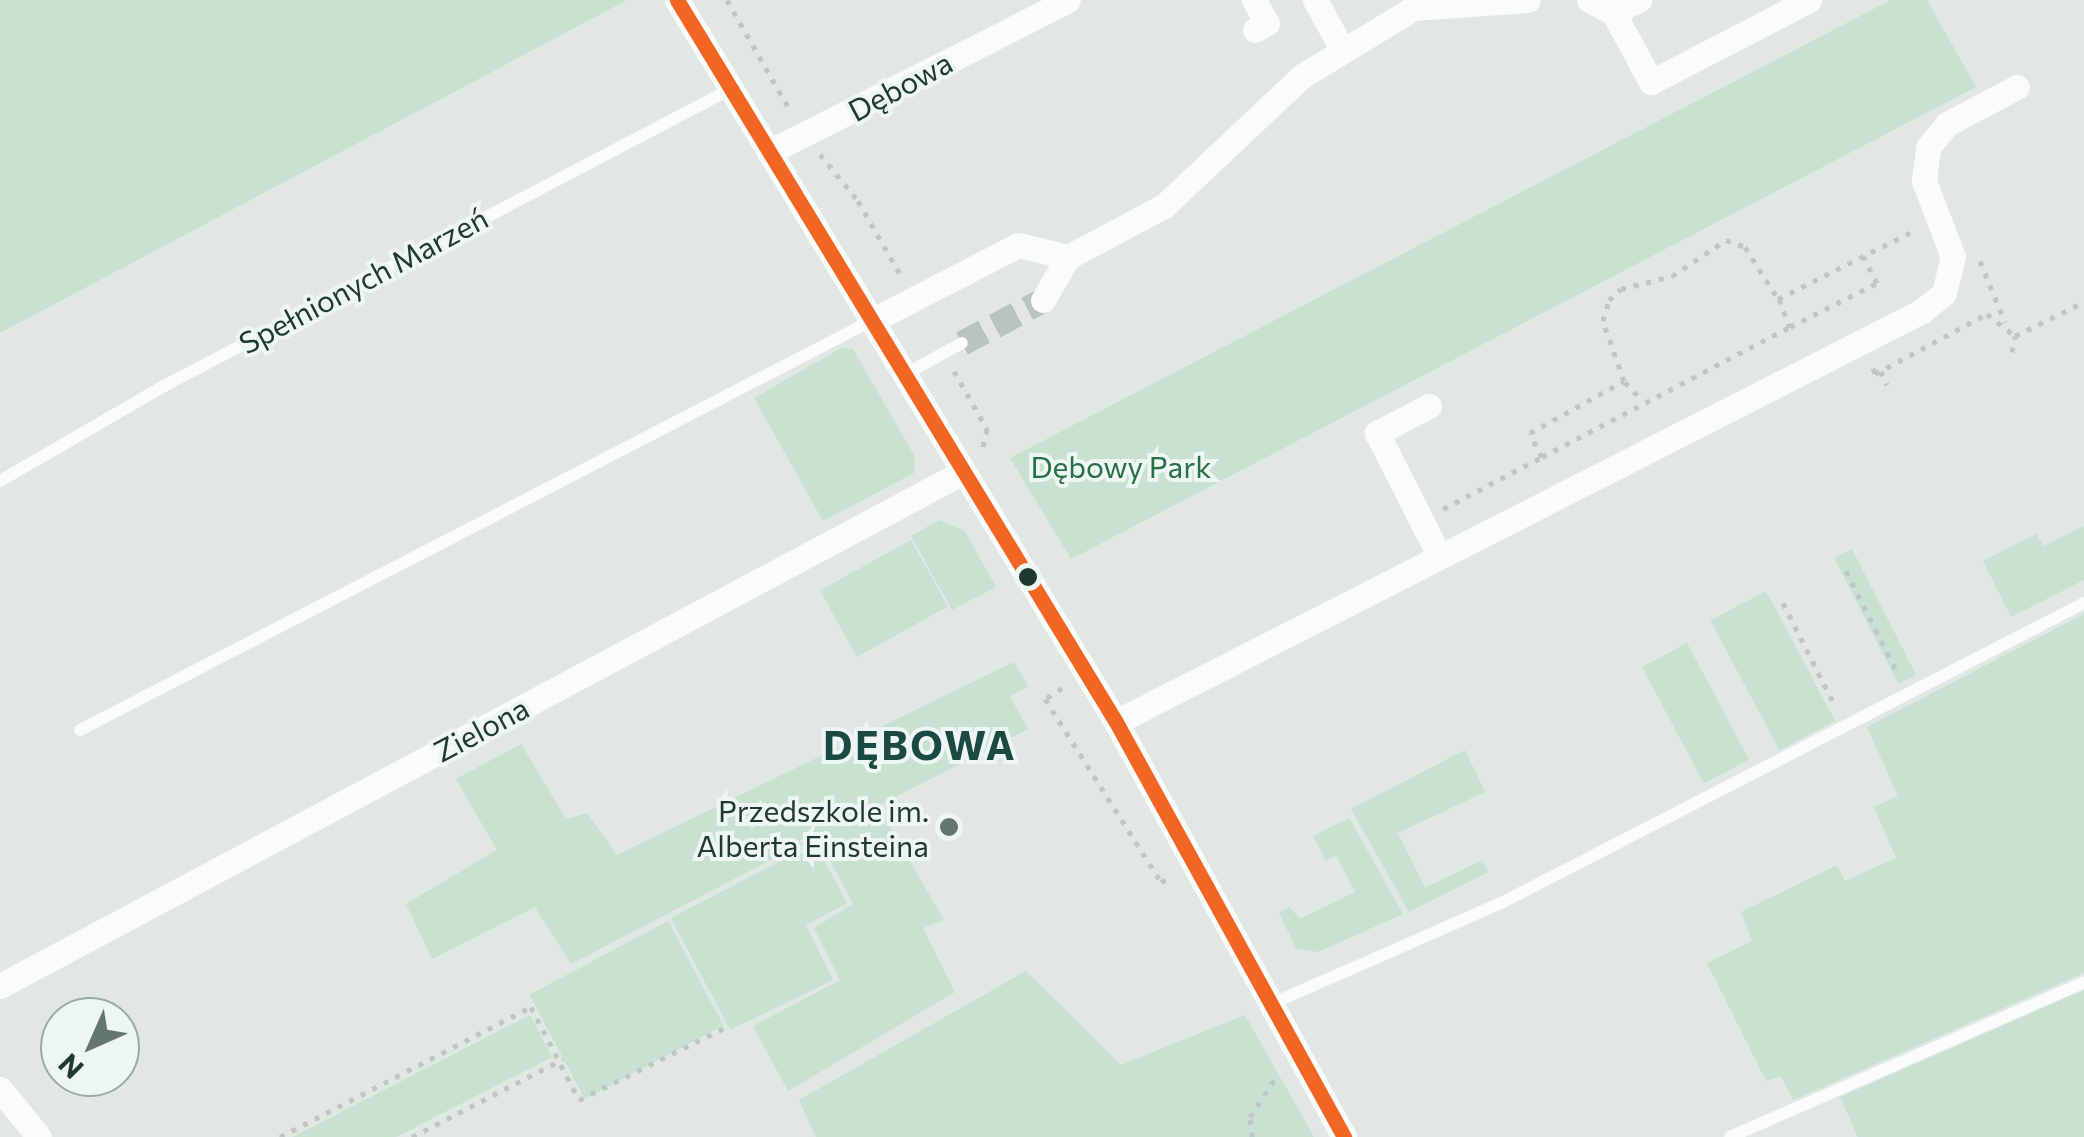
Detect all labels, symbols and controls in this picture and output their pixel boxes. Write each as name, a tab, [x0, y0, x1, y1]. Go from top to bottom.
street label: Dębowa	[842, 44, 958, 128]
street label: Spełnionych Marzeń	[232, 199, 494, 361]
park label: Dębowy Park	[1030, 448, 1212, 484]
unlabelled marker	[1018, 567, 1038, 587]
street label: Zielona	[427, 689, 535, 769]
district label: DĘBOWA	[823, 720, 1017, 768]
place label: Przedszkole im. Alberta Einsteina	[697, 792, 929, 862]
marker: Przedszkole im. Alberta Einsteina	[938, 816, 960, 838]
north arrow	[40, 997, 140, 1097]
text: N	[51, 1047, 90, 1086]

